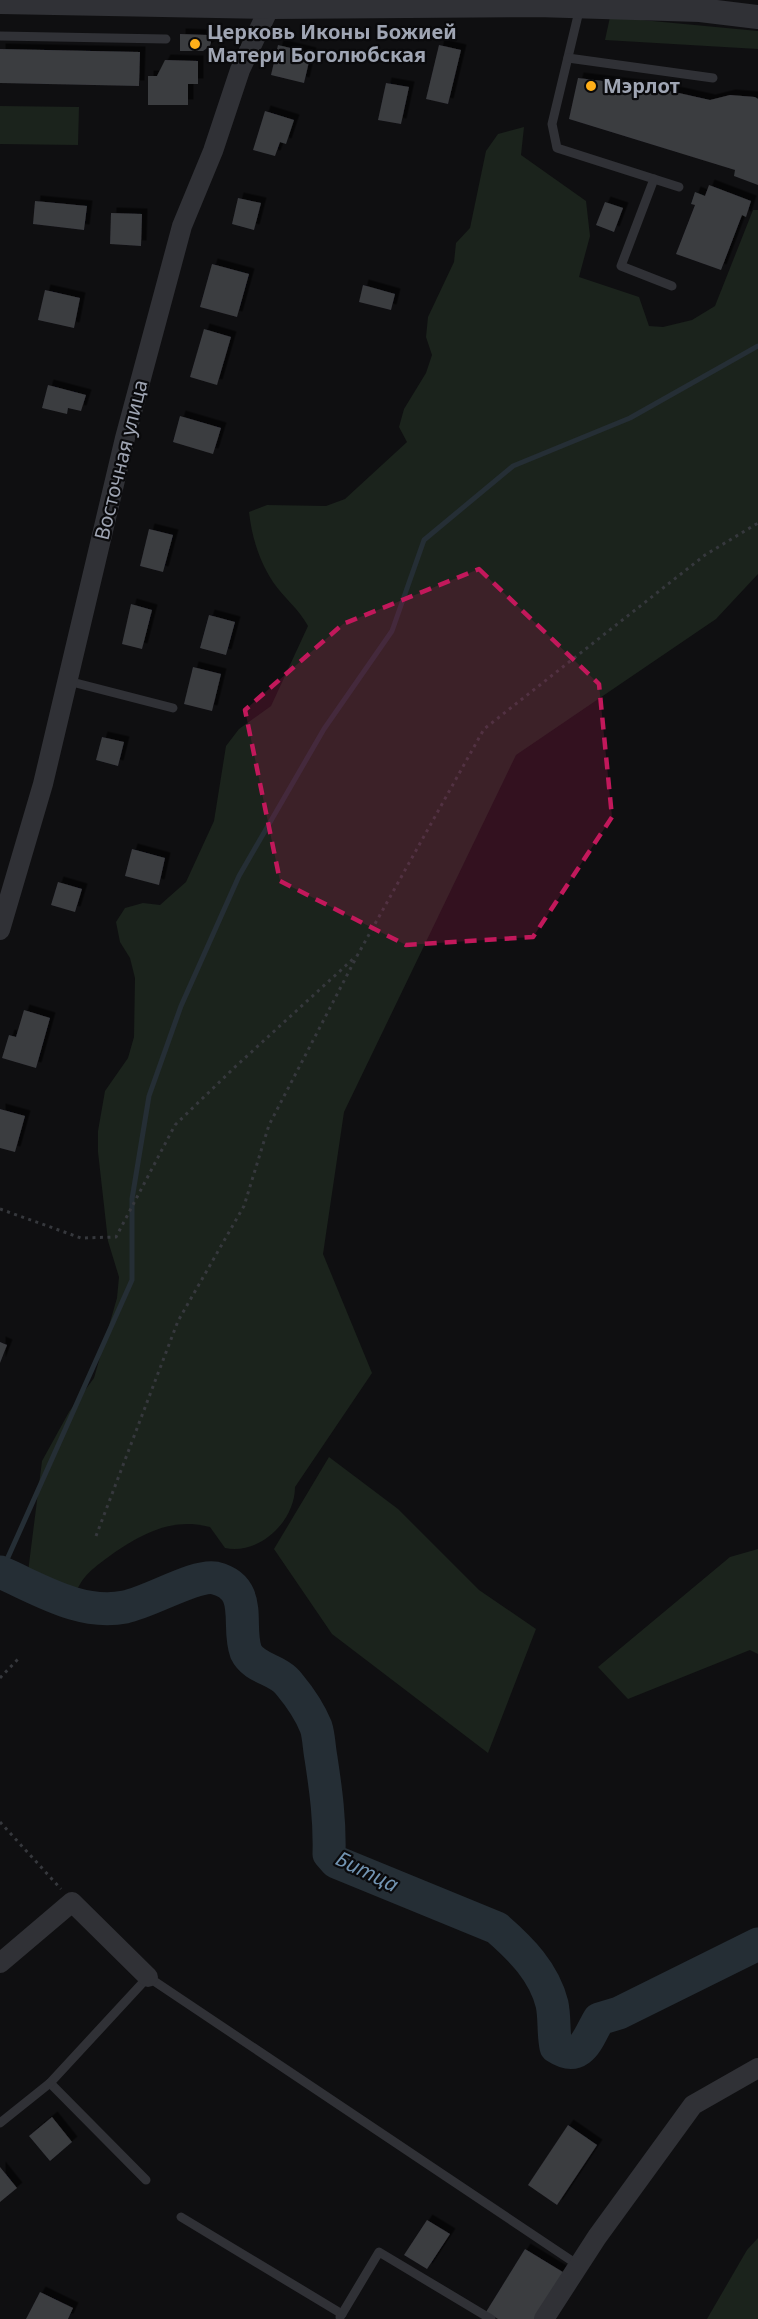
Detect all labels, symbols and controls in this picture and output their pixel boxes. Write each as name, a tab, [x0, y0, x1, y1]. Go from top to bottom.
place label: Церковь Иконы Божией Матери Боголюбская	[207, 18, 457, 68]
marker: Церковь Иконы Божией Матери Боголюбская	[188, 37, 202, 51]
place label: Мэрлот	[603, 72, 680, 99]
marker: Мэрлот	[584, 79, 598, 93]
street label: Восточная улица	[88, 377, 153, 543]
water label: Битца	[332, 1844, 403, 1898]

